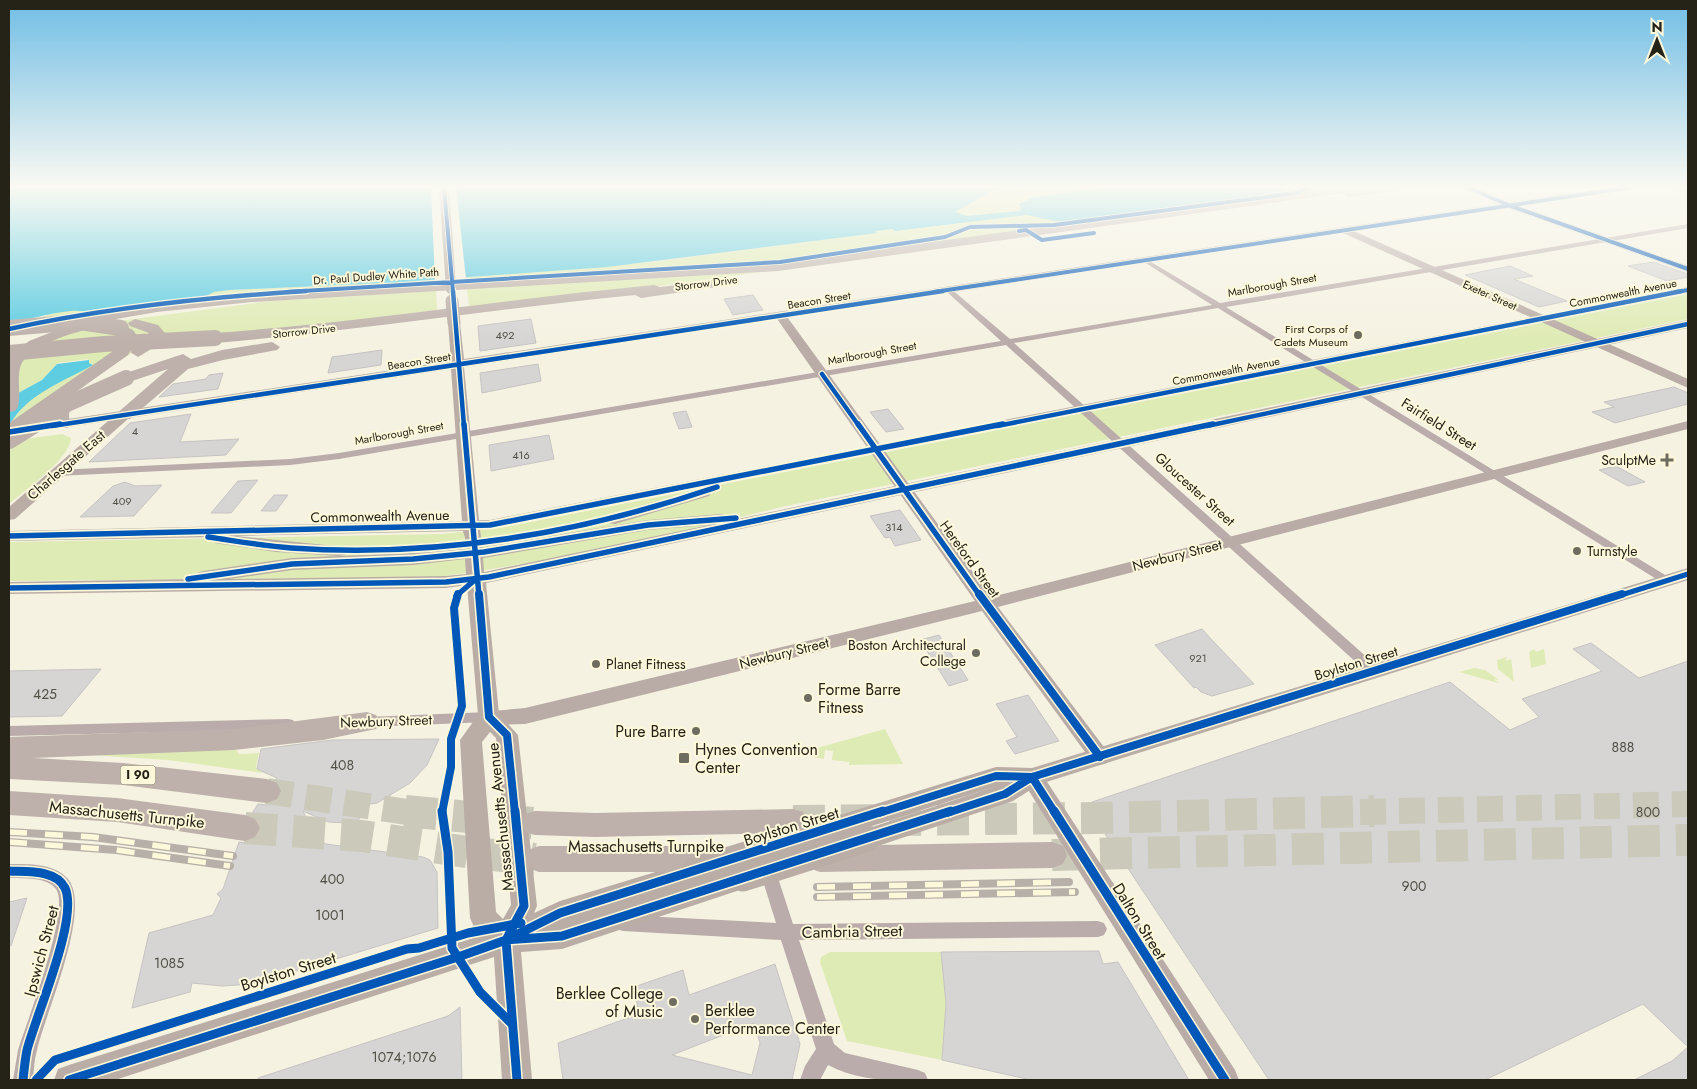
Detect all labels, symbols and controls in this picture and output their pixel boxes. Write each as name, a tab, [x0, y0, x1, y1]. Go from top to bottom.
north arrow	[1632, 15, 1682, 65]
text: N	[1651, 17, 1663, 37]
street label: Dr. Paul Dudley White Path	[313, 264, 439, 288]
street label: Marlborough Street	[1226, 269, 1318, 301]
street label: Storrow Drive	[674, 271, 739, 295]
street label: Commonwealth Avenue	[1568, 275, 1678, 311]
street label: Exeter Street	[1460, 276, 1520, 314]
street label: Beacon Street	[786, 287, 852, 313]
street label: Storrow Drive	[272, 320, 337, 342]
place label: First Corps of Cadets Museum	[1274, 321, 1349, 350]
house number: 492	[495, 327, 515, 343]
marker: First Corps of Cadets Museum	[1352, 329, 1364, 341]
street label: Marlborough Street	[826, 337, 918, 369]
street label: Beacon Street	[386, 348, 452, 374]
street label: Commonwealth Avenue	[1171, 353, 1281, 389]
street label: Fairfield Street	[1397, 393, 1481, 455]
street label: Marlborough Street	[353, 417, 445, 449]
house number: 4	[132, 423, 139, 439]
street label: Charlesgate East	[23, 425, 110, 505]
house number: 416	[512, 447, 530, 463]
street label: Gloucester Street	[1151, 448, 1240, 531]
place label: SculptMe	[1601, 450, 1656, 470]
marker: SculptMe	[1660, 453, 1674, 467]
house number: 409	[112, 493, 132, 509]
street label: Commonwealth Avenue	[310, 505, 450, 527]
street label: Hereford Street	[935, 516, 1005, 602]
house number: 314	[885, 519, 903, 535]
street label: Newbury Street	[1130, 534, 1225, 576]
place label: Turnstyle	[1587, 541, 1637, 561]
marker: Turnstyle	[1571, 545, 1583, 557]
street label: Newbury Street	[737, 632, 832, 674]
place label: Boston Architectural College	[848, 635, 966, 671]
street label: Boylston Street	[1312, 641, 1401, 685]
marker: Boston Architectural College	[970, 647, 982, 659]
house number: 921	[1189, 650, 1207, 666]
place label: Planet Fitness	[606, 654, 686, 674]
marker: Planet Fitness	[590, 658, 602, 670]
place label: Forme Barre Fitness	[818, 678, 901, 719]
house number: 425	[33, 684, 57, 704]
marker: Forme Barre Fitness	[802, 692, 814, 704]
street label: Newbury Street	[340, 709, 433, 733]
place label: Pure Barre	[615, 720, 686, 743]
marker: Pure Barre	[690, 725, 702, 737]
house number: 888	[1612, 737, 1634, 757]
place label: Hynes Convention Center	[695, 738, 818, 779]
street label: Massachusetts Avenue	[481, 742, 520, 892]
marker: Hynes Convention Center	[677, 751, 691, 765]
house number: 408	[330, 755, 354, 775]
road number: I 90	[120, 766, 156, 784]
street label: Massachusetts Turnpike	[48, 795, 206, 834]
street label: Boylston Street	[741, 801, 842, 852]
house number: 800	[1636, 802, 1660, 822]
street label: Massachusetts Turnpike	[568, 835, 724, 858]
house number: 400	[320, 869, 344, 889]
house number: 900	[1402, 876, 1426, 896]
street label: Dalton Street	[1107, 879, 1172, 964]
street label: Ipswich Street	[18, 903, 65, 999]
house number: 1001	[315, 905, 345, 925]
street label: Cambria Street	[802, 919, 903, 944]
street label: Boylston Street	[238, 946, 339, 997]
house number: 1085	[154, 953, 184, 973]
place label: Berklee College of Music	[556, 982, 663, 1023]
marker: Berklee College of Music	[667, 996, 679, 1008]
place label: Berklee Performance Center	[705, 999, 841, 1040]
marker: Berklee Performance Center	[689, 1013, 701, 1025]
house number: 1074;1076	[372, 1047, 436, 1067]

